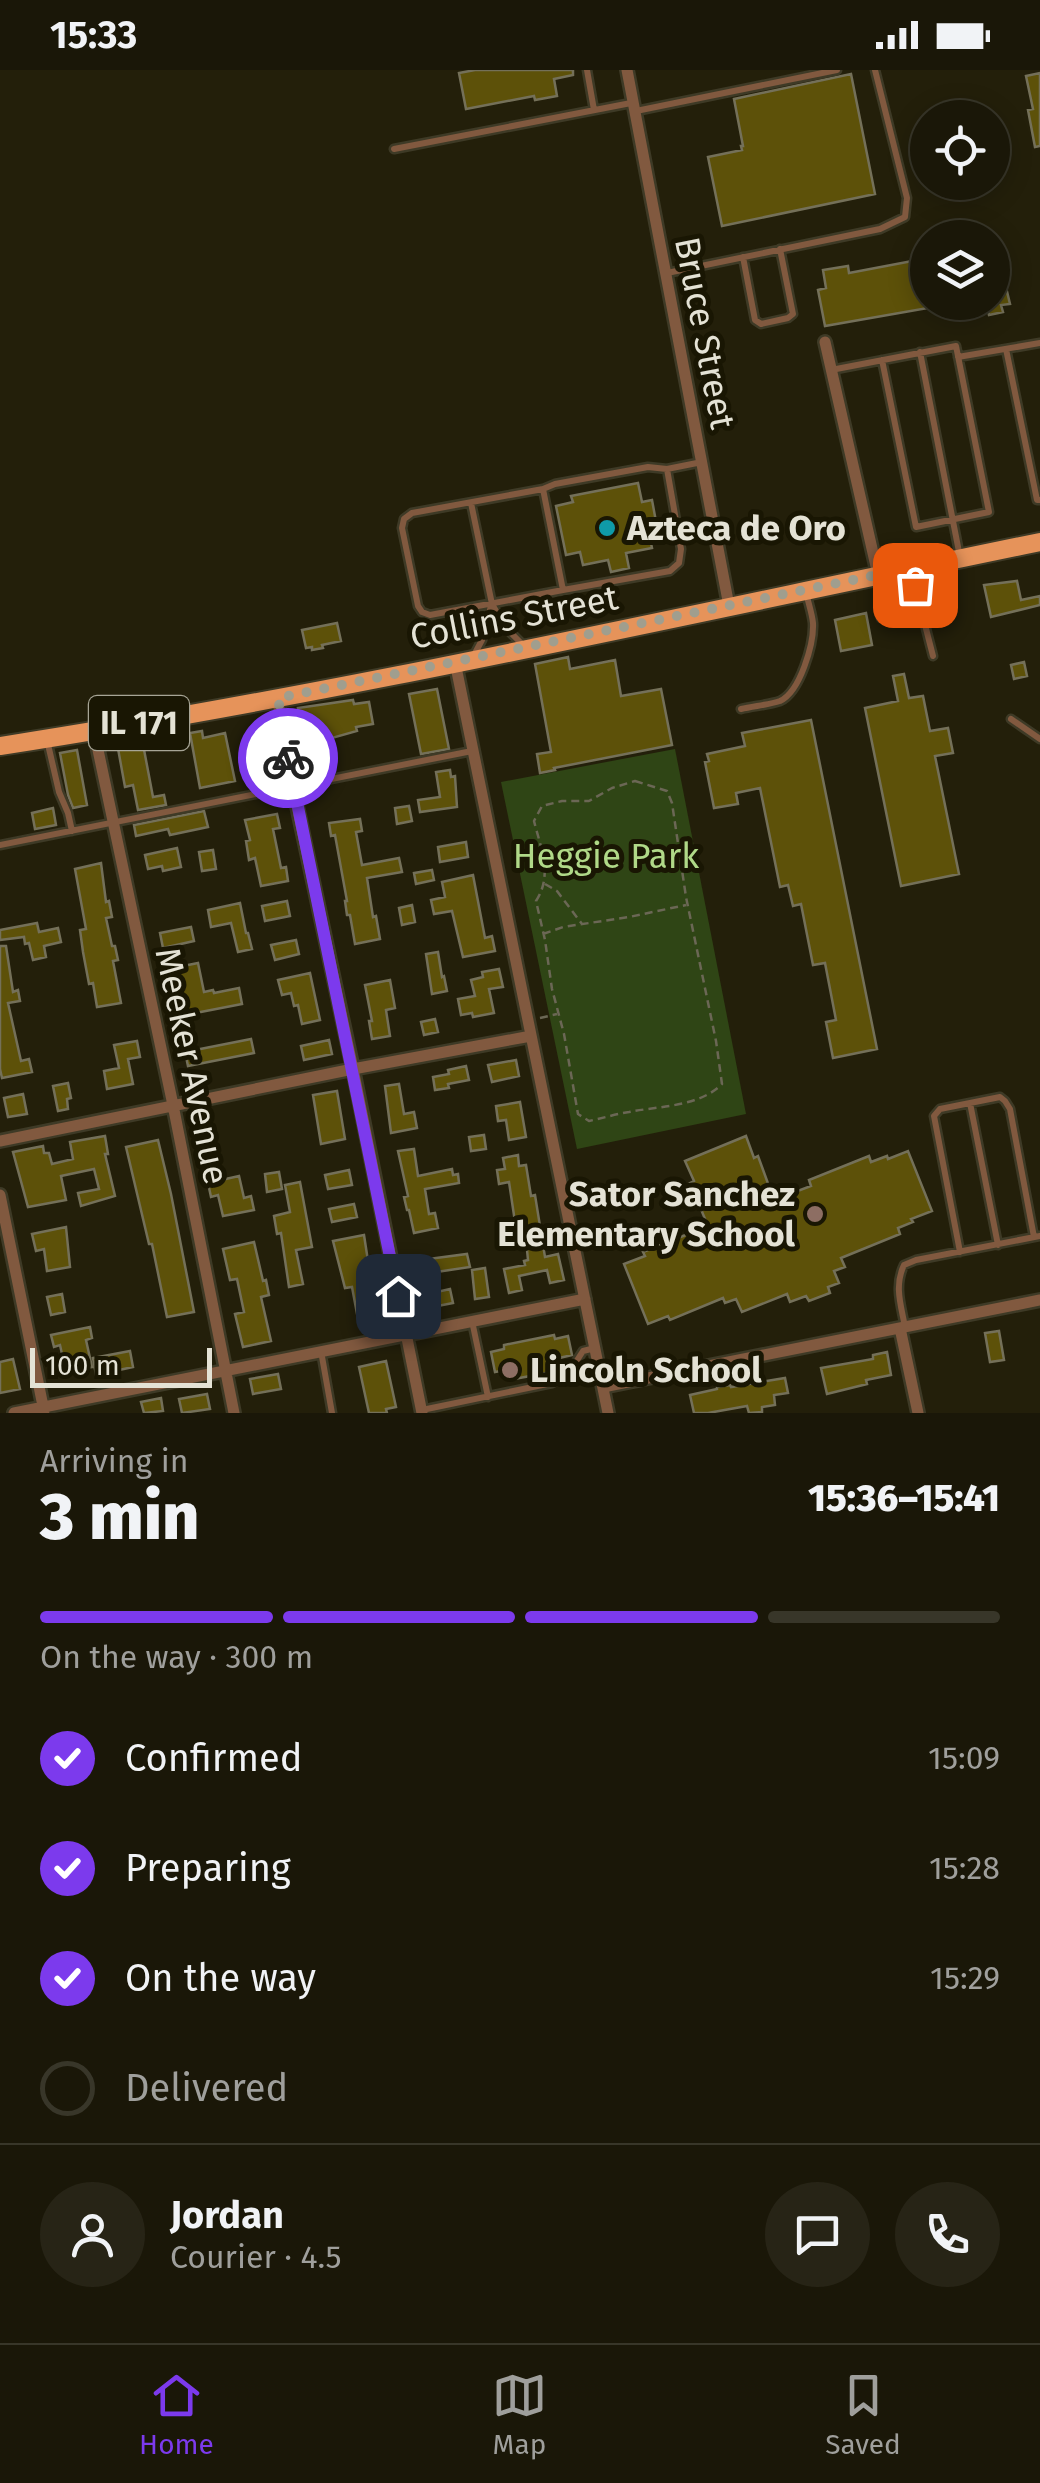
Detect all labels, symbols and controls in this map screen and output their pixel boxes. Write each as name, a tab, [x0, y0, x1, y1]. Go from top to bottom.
text: 15:33	[50, 12, 137, 58]
map controls	[910, 100, 1010, 320]
button: locate	[910, 100, 1010, 200]
button: layers	[910, 220, 1010, 320]
street label: Bruce Street	[666, 234, 744, 433]
place label: Azteca de Oro	[626, 507, 846, 549]
marker: Azteca de Oro	[596, 517, 618, 539]
pin	[873, 543, 958, 628]
icon: bag	[888, 558, 943, 613]
street label: Collins Street	[407, 576, 622, 658]
road number: IL 171	[89, 696, 189, 750]
courier	[238, 708, 338, 808]
icon: bike	[261, 731, 316, 786]
park label: Heggie Park	[513, 835, 699, 877]
street label: Meeker Avenue	[146, 944, 238, 1188]
place label: Sator Sanchez Elementary School	[497, 1173, 796, 1255]
marker: Sator Sanchez Elementary School	[804, 1203, 826, 1225]
pin	[356, 1254, 441, 1339]
icon: home	[371, 1269, 426, 1324]
scale bar	[30, 1343, 212, 1388]
text: 100 m	[45, 1349, 120, 1382]
place label: Lincoln School	[530, 1349, 762, 1391]
marker: Lincoln School	[499, 1359, 521, 1381]
text: Arriving in	[40, 1442, 188, 1480]
text: 15:36–15:41	[808, 1475, 1000, 1521]
text: 3 min	[40, 1478, 199, 1556]
text: On the way · 300 m	[40, 1638, 313, 1676]
icon: check	[40, 1731, 95, 1786]
text: Confirmed	[125, 1735, 303, 1781]
text: 15:09	[928, 1739, 1000, 1777]
icon: check	[40, 1841, 95, 1896]
text: Preparing	[125, 1845, 291, 1891]
text: 15:28	[929, 1849, 1000, 1887]
icon: check	[40, 1951, 95, 2006]
text: On the way	[125, 1955, 316, 2001]
text: 15:29	[930, 1959, 1000, 1997]
text: Delivered	[125, 2065, 288, 2111]
button: person	[40, 2182, 145, 2287]
button: chat	[765, 2182, 870, 2287]
button: phone	[895, 2182, 1000, 2287]
text: Jordan	[170, 2192, 284, 2238]
text: Courier · 4.5	[170, 2238, 341, 2276]
tab: Home	[139, 2368, 214, 2461]
tab: Map	[492, 2368, 547, 2461]
tab: Saved	[825, 2368, 901, 2461]

